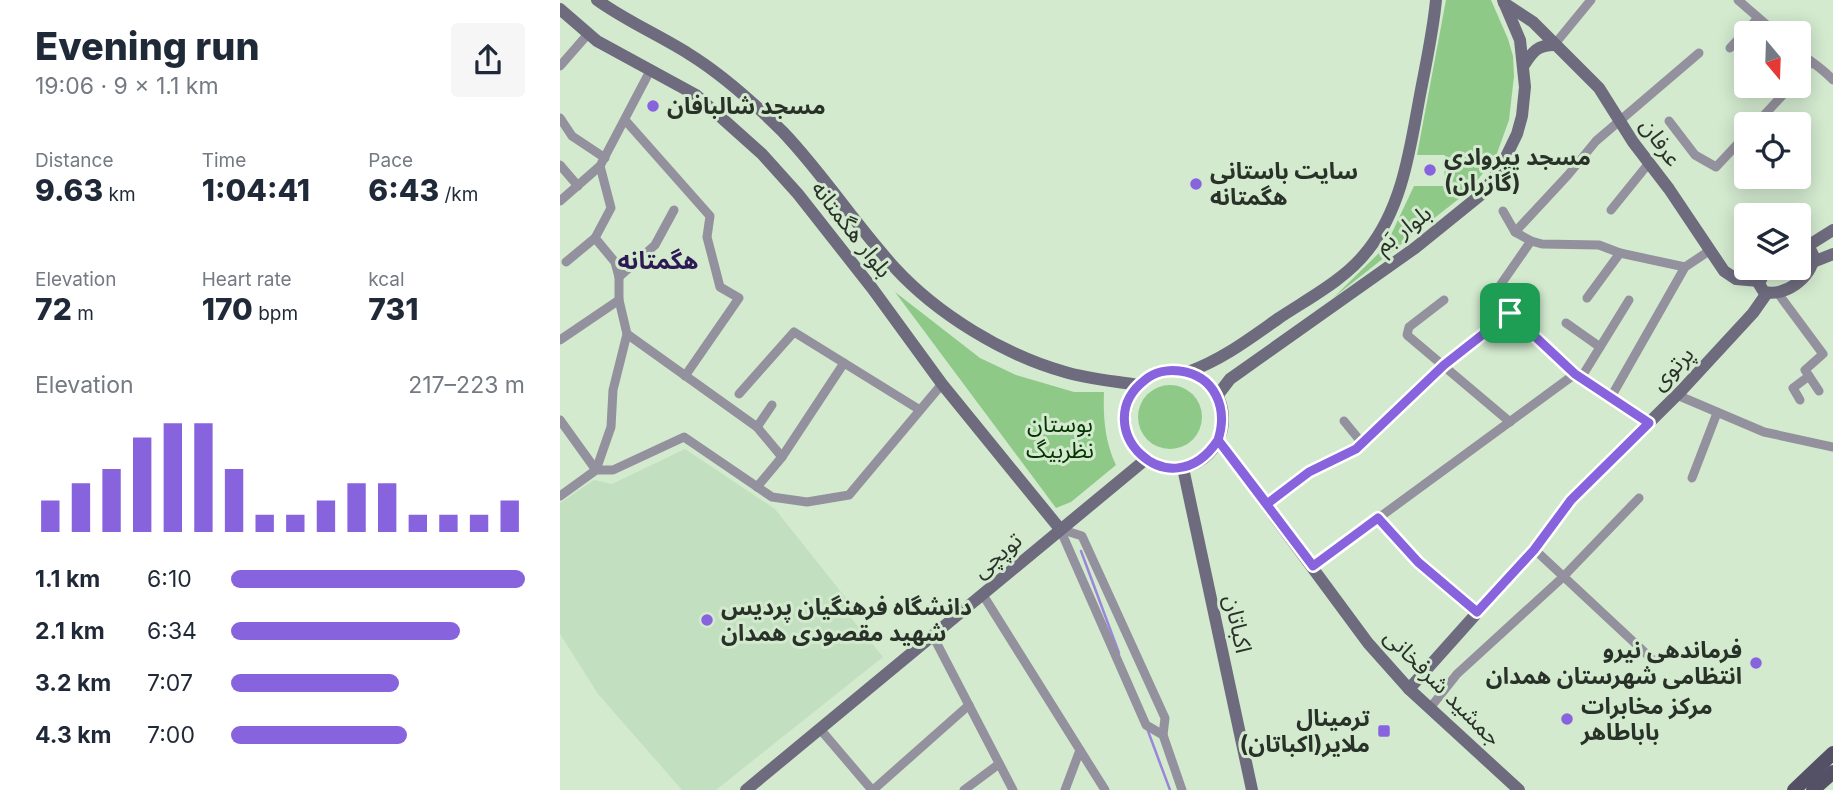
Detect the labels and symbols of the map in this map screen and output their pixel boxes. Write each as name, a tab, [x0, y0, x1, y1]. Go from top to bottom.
north arrow	[1734, 21, 1811, 98]
place label: مسجد شالبافان	[667, 92, 826, 120]
marker: مسجد شالبافان	[645, 98, 661, 114]
street label: عرفان	[1634, 112, 1688, 172]
place label: مسجد پیروادی (گازران)	[1444, 143, 1591, 197]
place label: سایت باستانی هگمتانه	[1210, 157, 1358, 211]
marker: مسجد پیروادی (گازران)	[1422, 162, 1438, 178]
street label: بلوار هگمتانه	[806, 175, 898, 283]
marker: سایت باستانی هگمتانه	[1188, 176, 1204, 192]
street label: بلوار بَم	[1369, 199, 1439, 262]
district label: هگمتانه	[618, 246, 698, 275]
pin	[1480, 283, 1540, 343]
street label: پرتوی	[1644, 340, 1700, 397]
park label: بوستان نظربیگ	[1026, 410, 1094, 464]
street label: توپچی	[966, 526, 1028, 585]
street label: اکباتان	[1218, 592, 1258, 656]
place label: دانشگاه فرهنگیان پردیس شهید مقصودی همدان	[721, 593, 972, 647]
marker: دانشگاه فرهنگیان پردیس شهید مقصودی همدان	[699, 612, 715, 628]
street label: جمشید شرفخانی	[1378, 622, 1508, 752]
place label: فرماندهی نیرو انتظامی شهرستان همدان	[1486, 636, 1742, 690]
marker: فرماندهی نیرو انتظامی شهرستان همدان	[1748, 655, 1764, 671]
place label: مرکز مخابرات باباطاهر	[1580, 692, 1713, 746]
place label: ترمینال ملایر(اکباتان)	[1240, 704, 1370, 758]
marker: مرکز مخابرات باباطاهر	[1559, 711, 1575, 727]
marker: ترمینال ملایر(اکباتان)	[1376, 723, 1392, 739]

